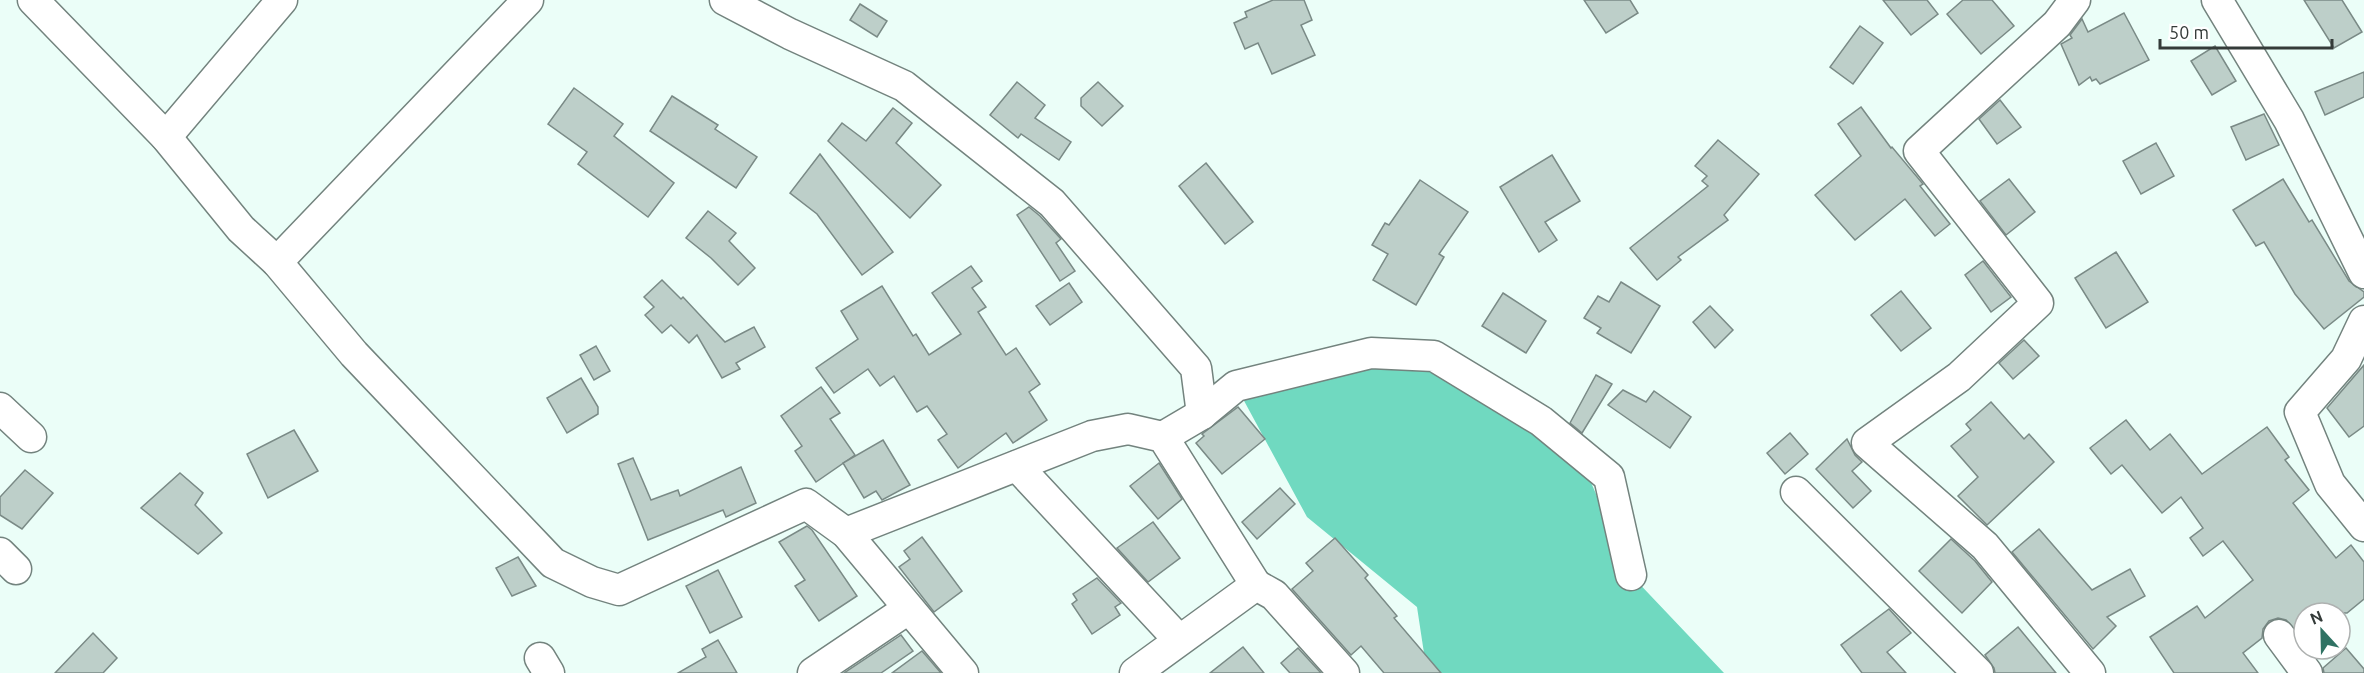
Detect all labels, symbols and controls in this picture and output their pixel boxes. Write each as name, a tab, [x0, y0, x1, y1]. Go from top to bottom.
scale bar	[2160, 12, 2332, 50]
text: 50 m	[2169, 22, 2209, 42]
north arrow	[2292, 601, 2352, 661]
text: N	[2307, 607, 2325, 628]

